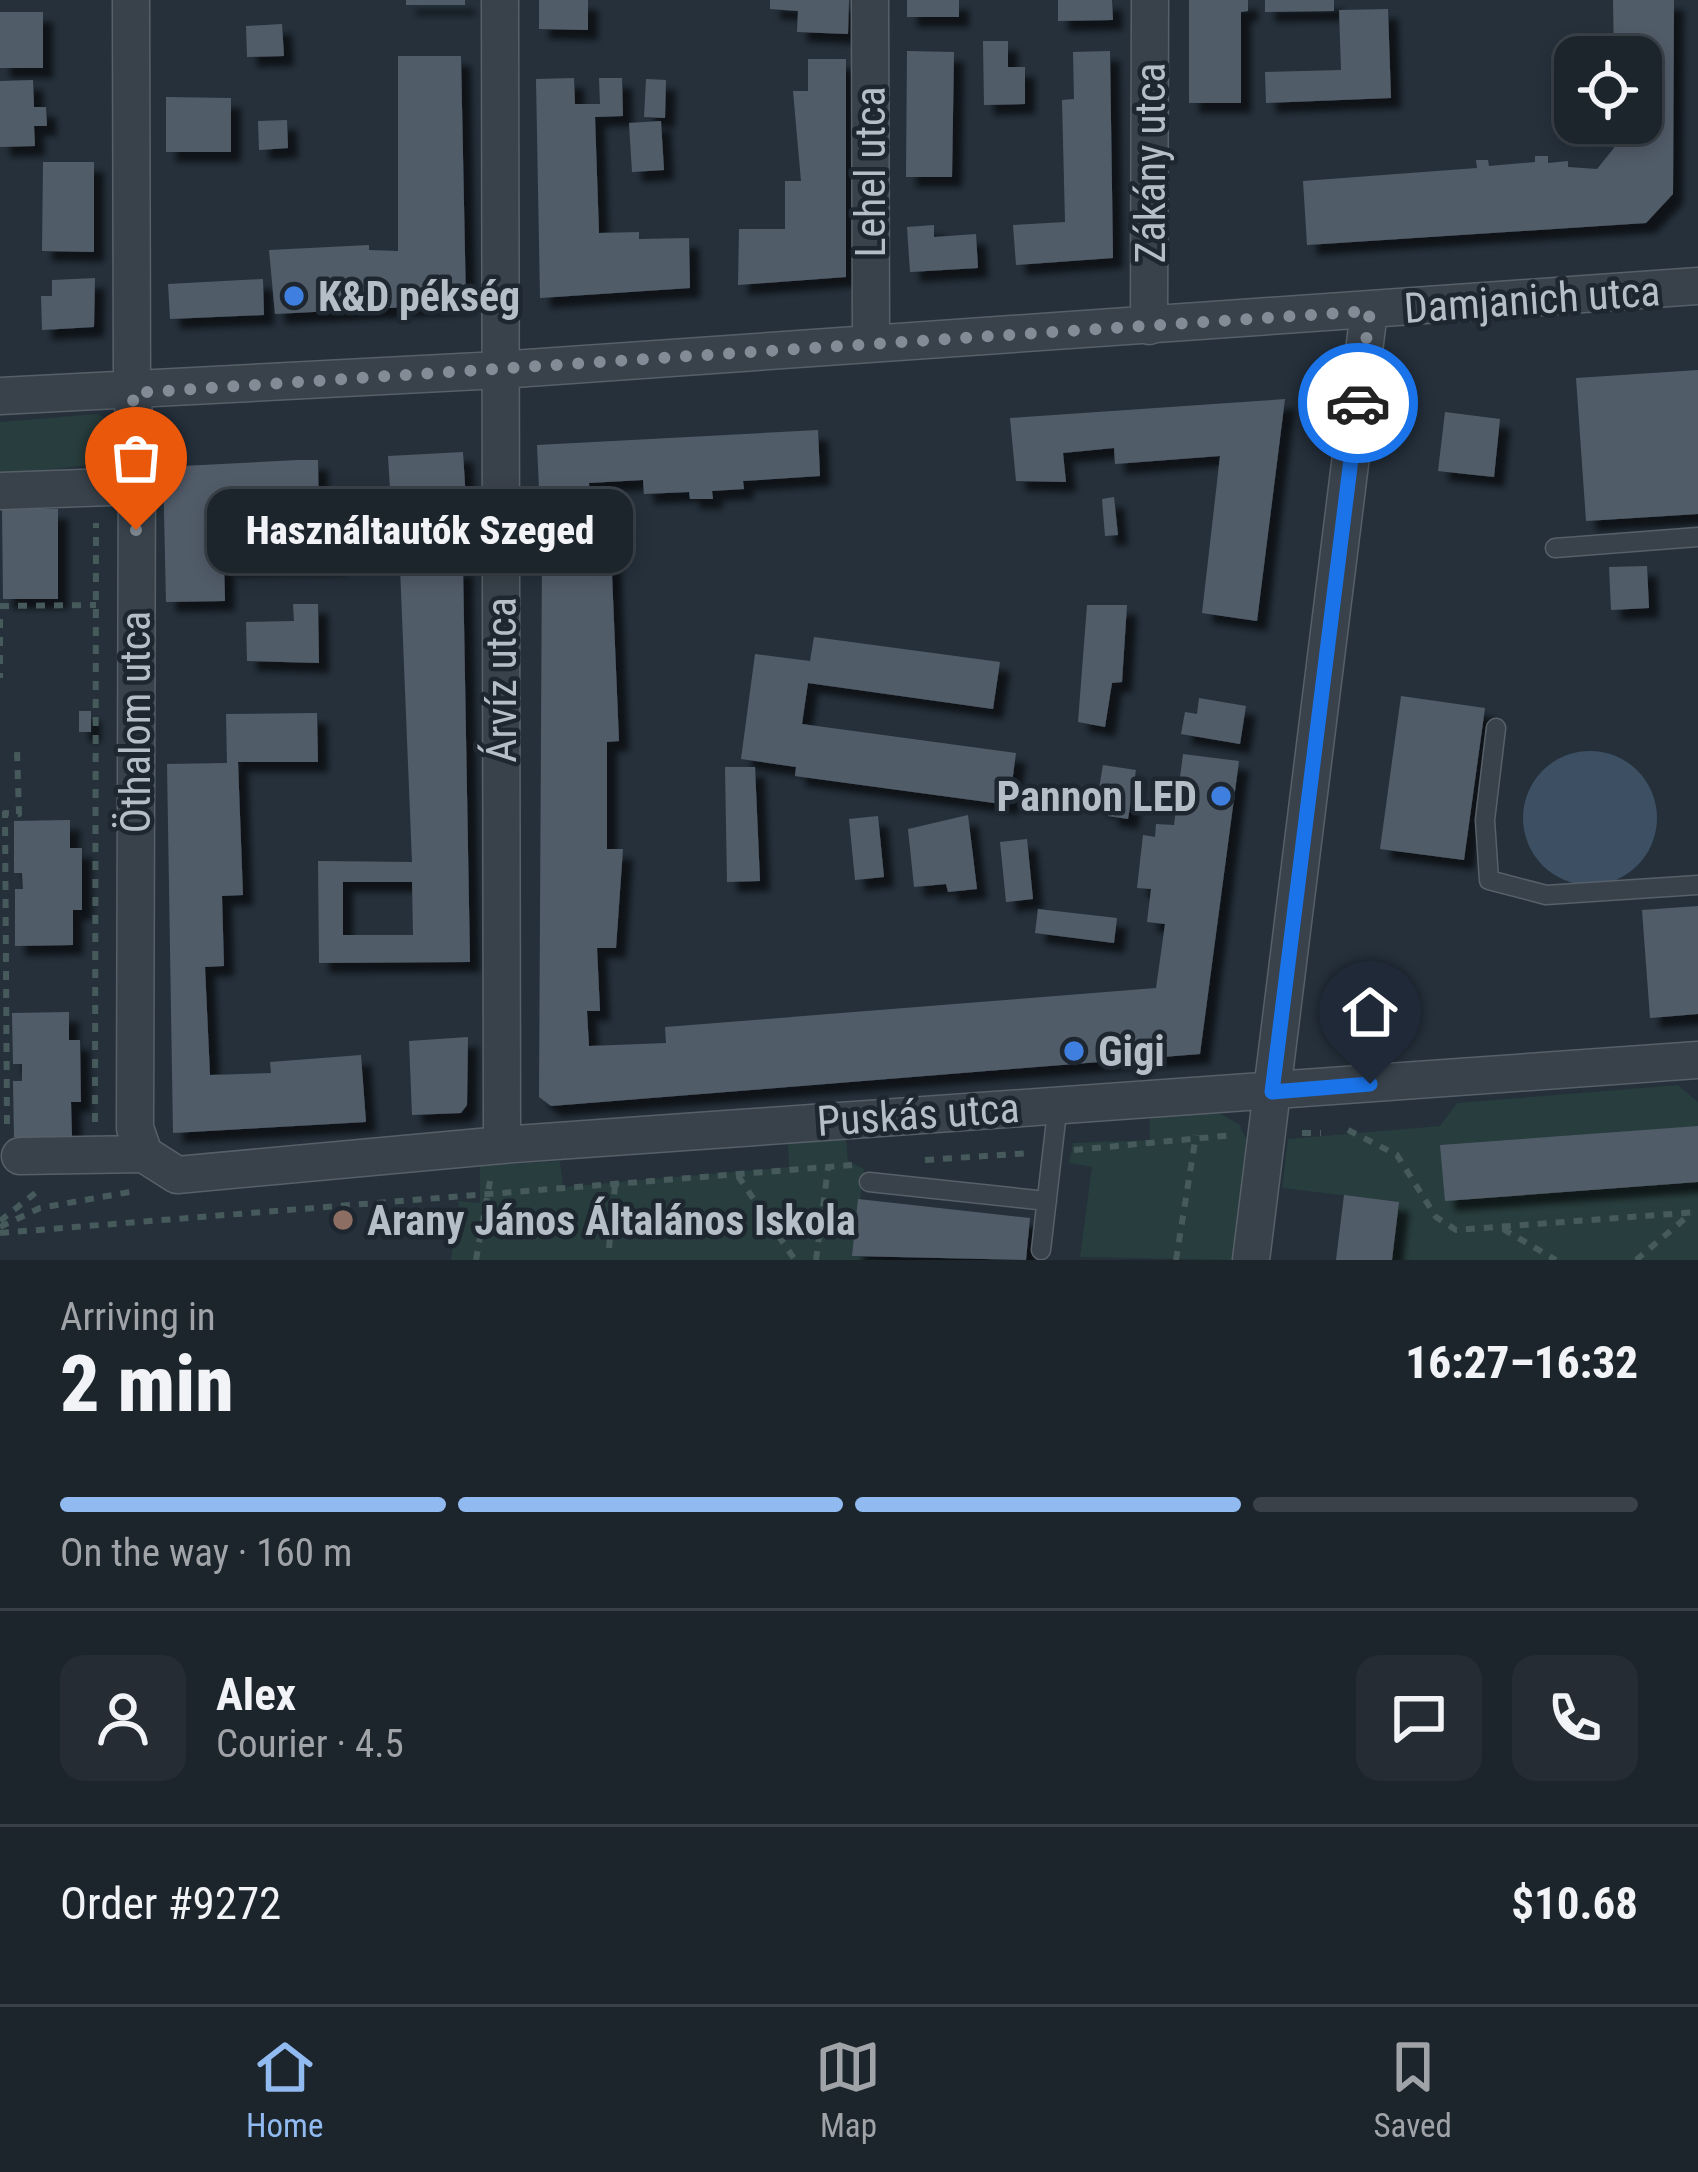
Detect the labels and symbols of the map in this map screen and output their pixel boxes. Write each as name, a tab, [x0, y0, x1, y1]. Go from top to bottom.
street label: Zákány utca	[1126, 63, 1175, 263]
street label: Lehel utca	[846, 86, 895, 258]
street label: Damjanich utca	[1402, 266, 1662, 333]
place label: K&D pékség	[318, 272, 520, 321]
marker: K&D pékség	[281, 283, 307, 309]
courier	[1298, 343, 1418, 463]
pin	[85, 407, 187, 530]
callout: Használtautók Szeged	[208, 488, 634, 572]
street label: Árvíz utca	[477, 597, 526, 763]
street label: Öthalom utca	[111, 611, 160, 833]
place label: Pannon LED	[997, 772, 1197, 821]
marker: Pannon LED	[1208, 783, 1234, 809]
pin	[1319, 961, 1421, 1084]
place label: Gigi	[1098, 1027, 1165, 1076]
marker: Gigi	[1061, 1038, 1087, 1064]
street label: Puskás utca	[815, 1083, 1021, 1146]
place label: Arany János Általános Iskola	[367, 1196, 856, 1245]
marker: Arany János Általános Iskola	[330, 1207, 356, 1233]

